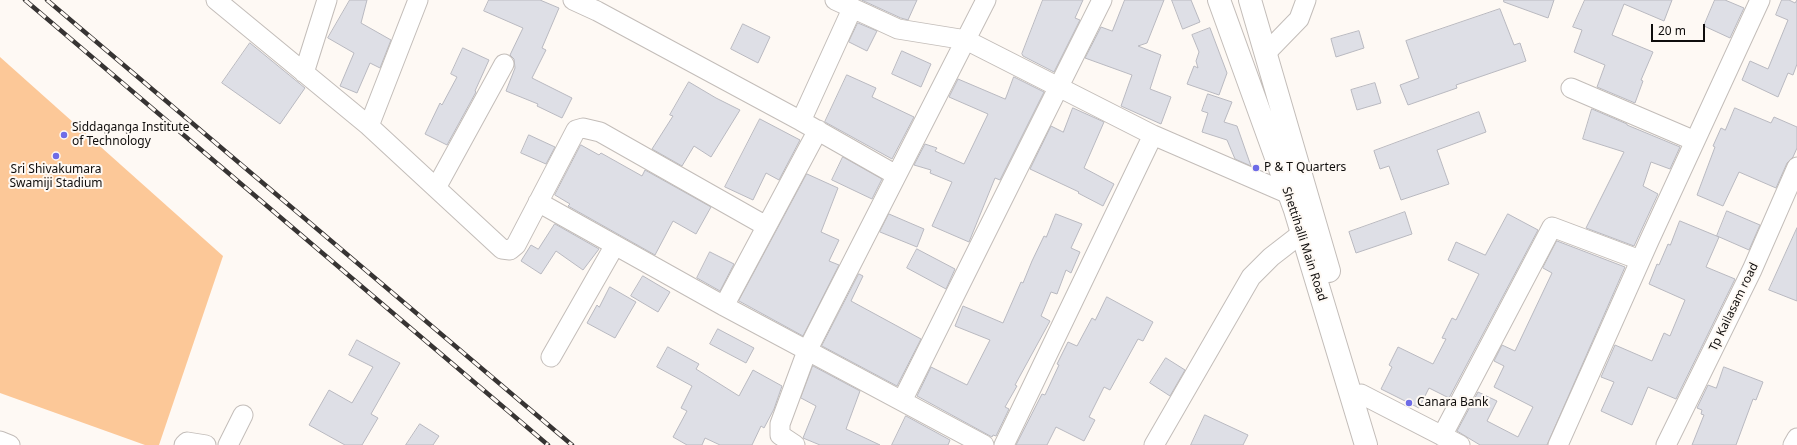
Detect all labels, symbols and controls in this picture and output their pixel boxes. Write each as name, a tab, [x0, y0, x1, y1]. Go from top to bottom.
scale bar	[1653, 16, 1707, 42]
text: 20 m	[1658, 22, 1686, 39]
place label: Siddaganga Institute of Technology	[72, 121, 189, 149]
marker: Siddaganga Institute of Technology	[59, 130, 69, 140]
marker: Sri Shivakumara Swamiji Stadium	[51, 151, 61, 161]
place label: P & T Quarters	[1264, 161, 1346, 175]
place label: Sri Shivakumara Swamiji Stadium	[9, 163, 103, 191]
marker: P & T Quarters	[1251, 163, 1261, 173]
street label: Shettihalli Main Road	[1279, 185, 1329, 303]
street label: Tp Kailasam road	[1706, 260, 1762, 354]
place label: Canara Bank	[1417, 396, 1488, 410]
marker: Canara Bank	[1404, 398, 1414, 408]

